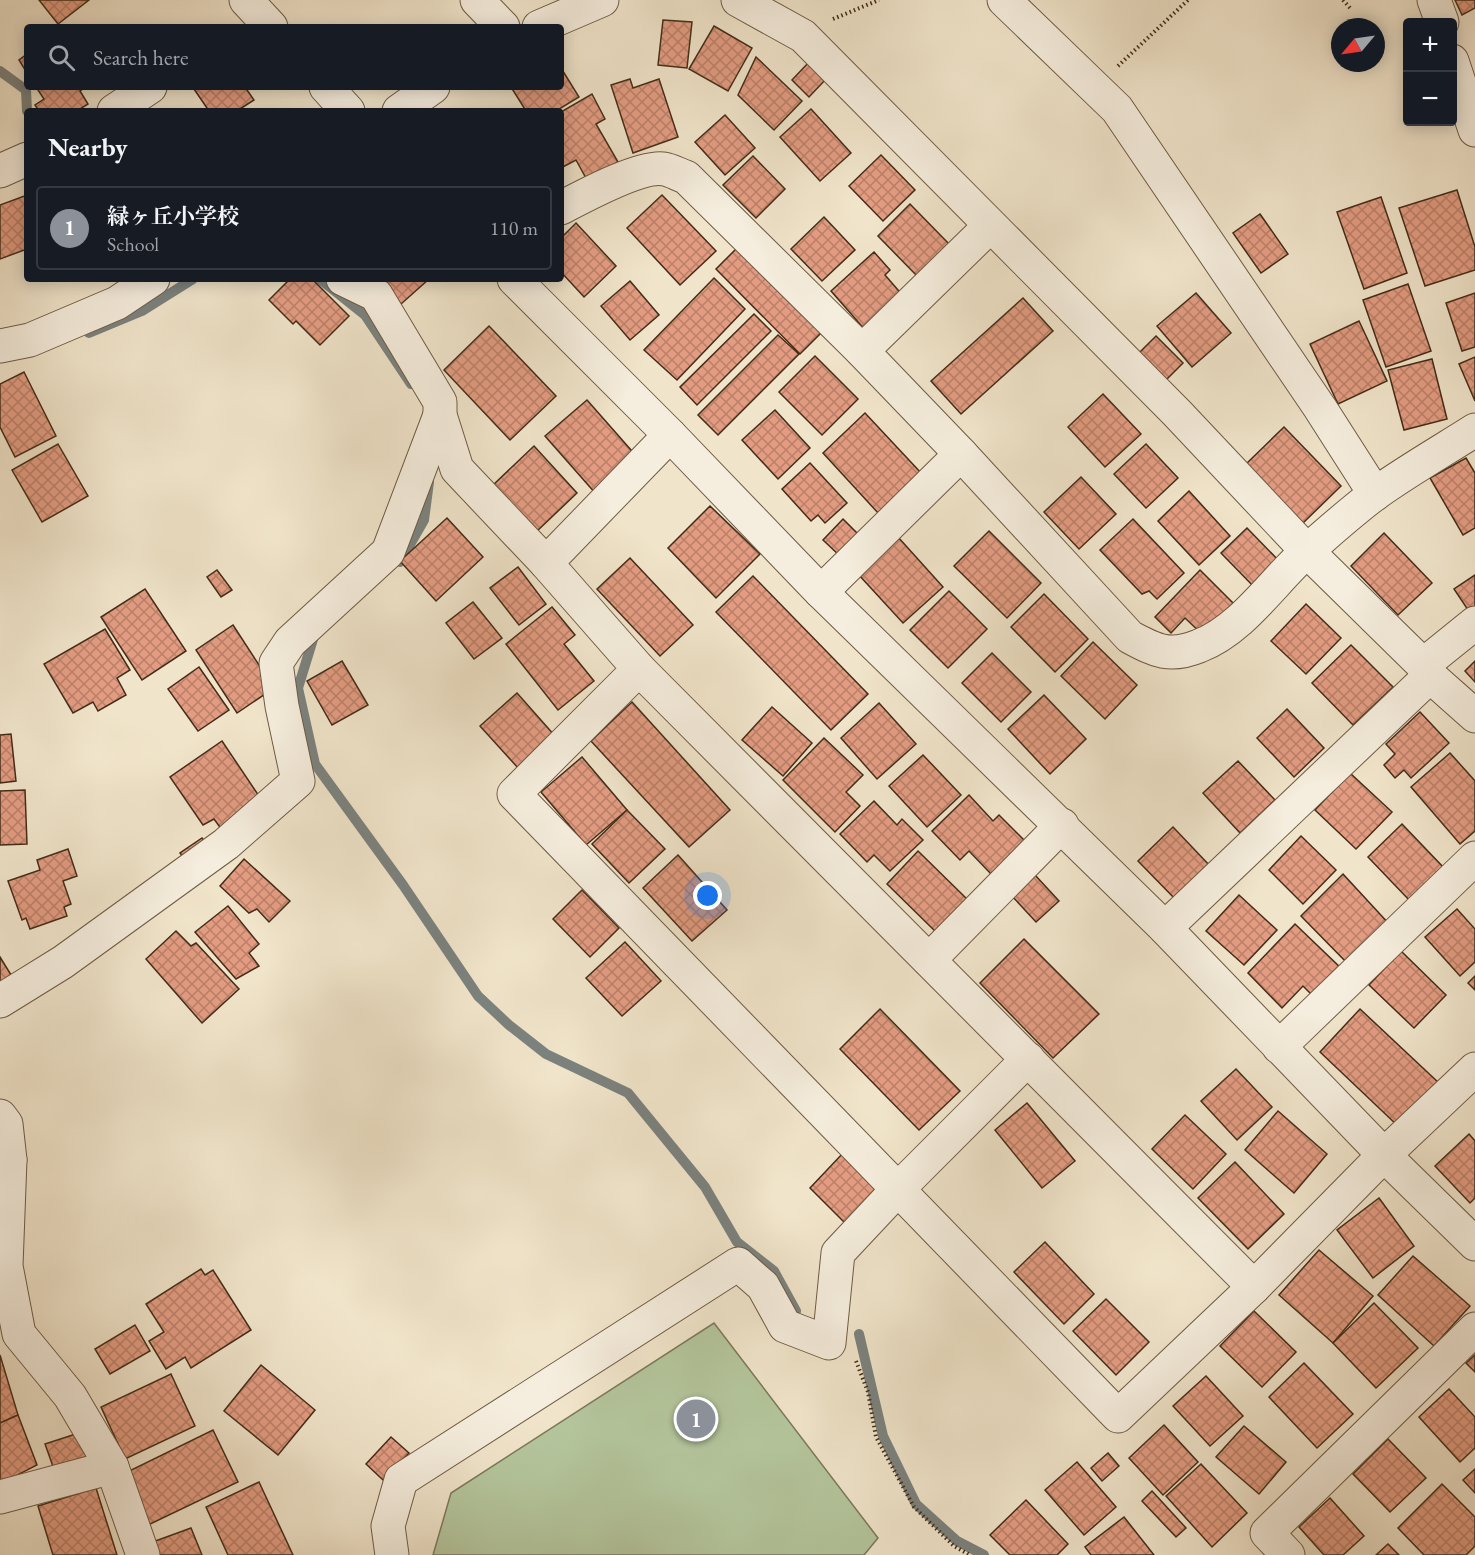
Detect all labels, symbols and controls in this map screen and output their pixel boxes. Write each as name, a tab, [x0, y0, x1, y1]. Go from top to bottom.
north arrow	[1331, 18, 1385, 72]
map controls	[1403, 18, 1457, 126]
button: +	[1403, 18, 1457, 72]
search box	[24, 24, 564, 90]
icon: search	[45, 41, 78, 74]
text: Search here	[93, 43, 188, 72]
button: −	[1403, 72, 1457, 126]
text: Nearby	[48, 130, 128, 164]
text: 緑ヶ丘小学校	[107, 202, 239, 231]
text: 1	[64, 215, 75, 241]
text: 110 m	[490, 215, 538, 241]
text: School	[107, 231, 159, 257]
your location	[693, 881, 722, 910]
pin: 1	[676, 1396, 716, 1442]

